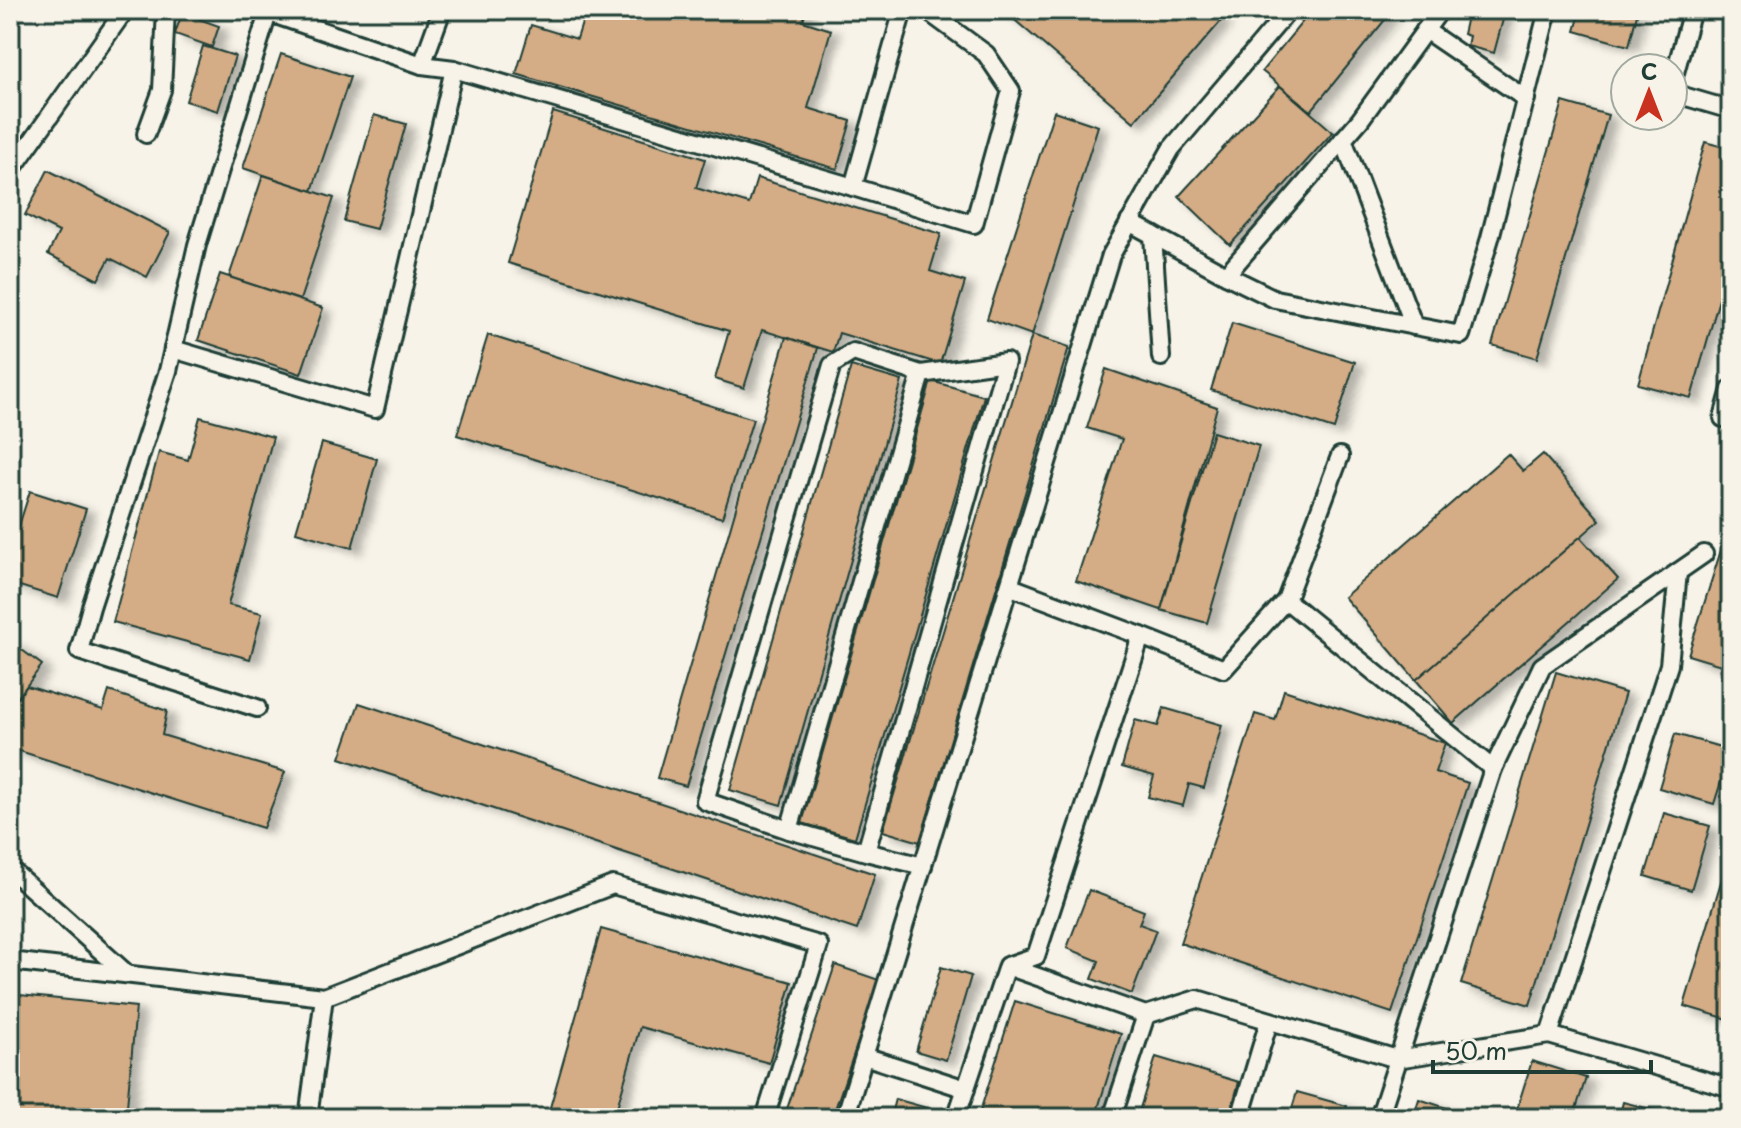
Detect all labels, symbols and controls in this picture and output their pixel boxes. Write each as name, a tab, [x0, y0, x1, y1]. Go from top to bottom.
north arrow	[1609, 52, 1689, 132]
text: С	[1641, 54, 1657, 87]
scale bar	[1433, 1024, 1651, 1074]
text: 50 m	[1445, 1032, 1507, 1068]

